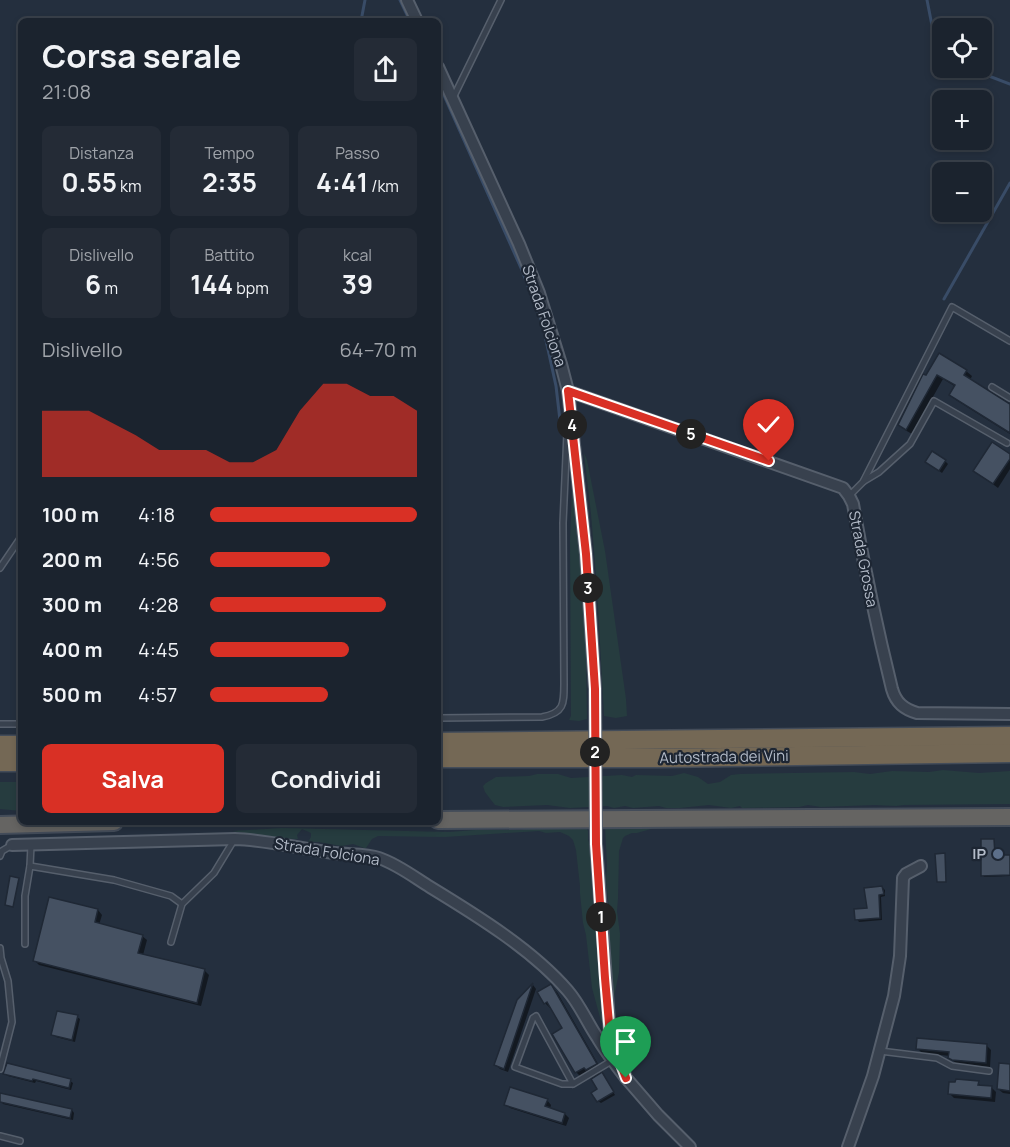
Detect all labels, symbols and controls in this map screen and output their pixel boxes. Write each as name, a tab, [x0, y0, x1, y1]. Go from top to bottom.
map controls	[932, 18, 992, 222]
button: locate	[932, 18, 992, 78]
text: Corsa serale	[42, 33, 241, 78]
button: share	[354, 38, 417, 101]
text: 21:08	[42, 78, 91, 105]
button: +	[932, 90, 992, 150]
text: Distanza	[69, 142, 134, 164]
text: Tempo	[205, 142, 254, 164]
text: Passo	[335, 142, 380, 164]
button: −	[932, 162, 992, 222]
text: 0.55	[61, 164, 117, 200]
text: 2:35	[202, 164, 257, 200]
text: 4:41	[316, 164, 368, 200]
text: km	[117, 175, 142, 197]
text: /km	[368, 175, 399, 197]
text: Dislivello	[69, 244, 134, 266]
text: Battito	[205, 244, 254, 266]
text: kcal	[343, 244, 372, 266]
street label: Strada Folciona	[517, 262, 572, 370]
text: 6	[85, 266, 101, 302]
text: 144	[190, 266, 233, 302]
text: 39	[342, 266, 373, 302]
text: m	[101, 277, 118, 299]
text: bpm	[233, 277, 269, 299]
text: Dislivello	[42, 336, 123, 363]
text: 64–70 m	[339, 336, 417, 363]
pin	[743, 399, 794, 461]
icon: check	[752, 408, 785, 441]
pin: 4	[557, 410, 587, 440]
text: 4	[567, 414, 577, 436]
pin: 5	[676, 419, 706, 449]
text: 5	[686, 423, 696, 445]
text: 100 m	[42, 501, 99, 528]
text: 4:18	[138, 501, 175, 528]
street label: Strada Grossa	[844, 509, 883, 609]
text: 200 m	[42, 546, 102, 573]
text: 4:56	[138, 546, 180, 573]
pin: 3	[573, 573, 603, 603]
text: 3	[583, 577, 593, 599]
text: 300 m	[42, 591, 102, 618]
text: 4:28	[138, 591, 179, 618]
text: 400 m	[42, 636, 102, 663]
text: 4:45	[138, 636, 179, 663]
text: 500 m	[42, 681, 102, 708]
text: 4:57	[138, 681, 177, 708]
pin: 2	[580, 737, 610, 767]
text: 2	[590, 741, 600, 763]
button: Salva	[42, 744, 224, 813]
button: Condividi	[236, 744, 417, 813]
street label: Autostrada dei Vini	[659, 745, 789, 768]
street label: Strada Folciona	[273, 833, 381, 870]
place label: IP	[972, 843, 986, 864]
marker: IP	[991, 847, 1005, 861]
pin: 1	[586, 902, 616, 932]
text: 1	[597, 906, 605, 928]
pin	[600, 1016, 651, 1078]
icon: arrive	[609, 1025, 642, 1058]

